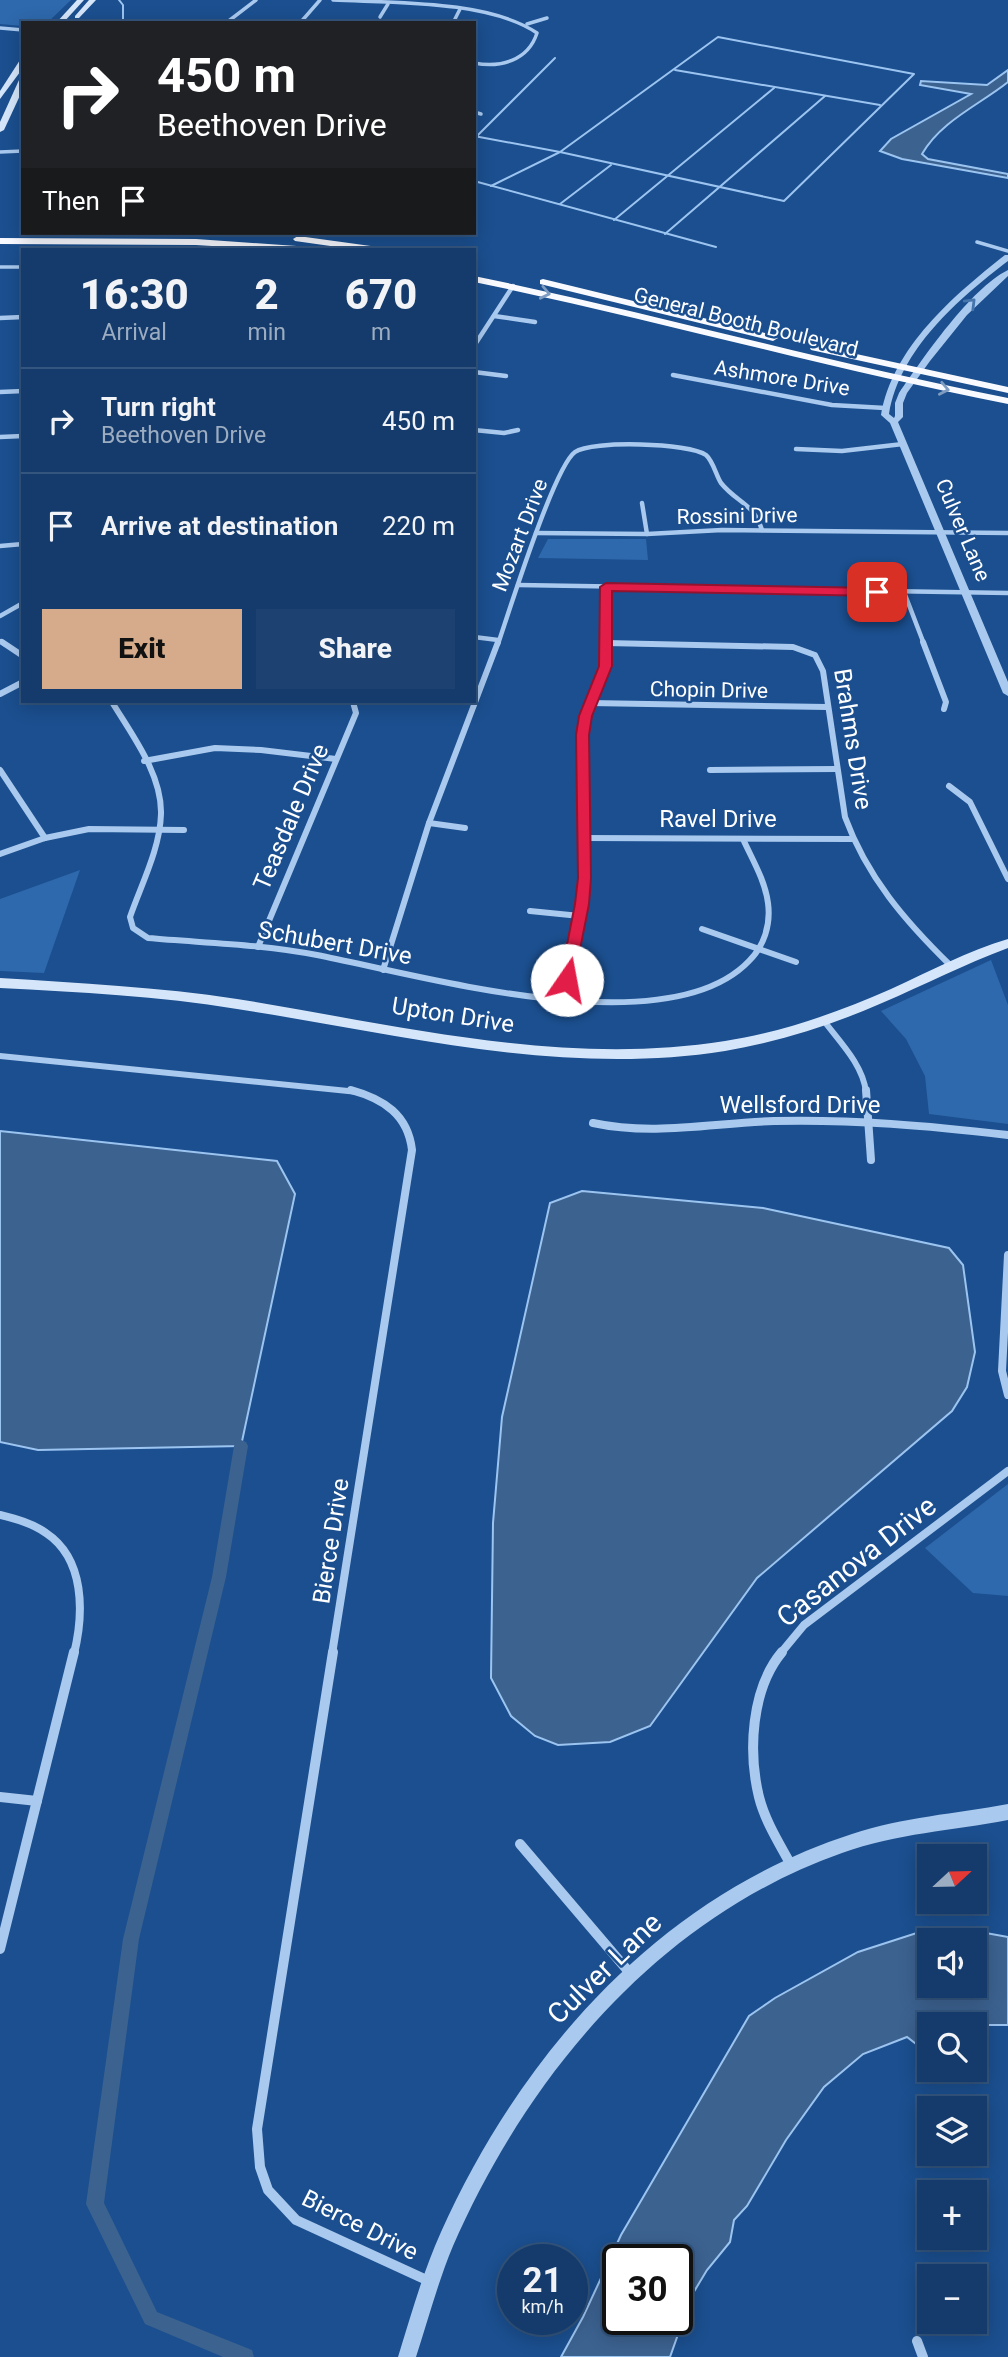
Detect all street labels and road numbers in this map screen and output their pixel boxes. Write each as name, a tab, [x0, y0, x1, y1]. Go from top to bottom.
street label: General Booth Boulevard	[631, 283, 861, 361]
street label: Ashmore Drive	[712, 355, 852, 401]
street label: Mozart Drive	[487, 475, 553, 595]
street label: Culver Lane	[931, 475, 995, 585]
street label: Rossini Drive	[676, 503, 798, 529]
street label: Brahms Drive	[828, 667, 878, 811]
street label: Chopin Drive	[650, 677, 768, 703]
street label: Teasdale Drive	[248, 740, 334, 894]
street label: Ravel Drive	[659, 805, 777, 833]
street label: Schubert Drive	[256, 916, 414, 970]
street label: Upton Drive	[390, 992, 516, 1038]
street label: Wellsford Drive	[719, 1091, 881, 1119]
street label: Bierce Drive	[307, 1476, 355, 1606]
street label: Casanova Drive	[770, 1489, 942, 1634]
street label: Culver Lane	[540, 1906, 668, 2031]
street label: Bierce Drive	[297, 2184, 423, 2266]

